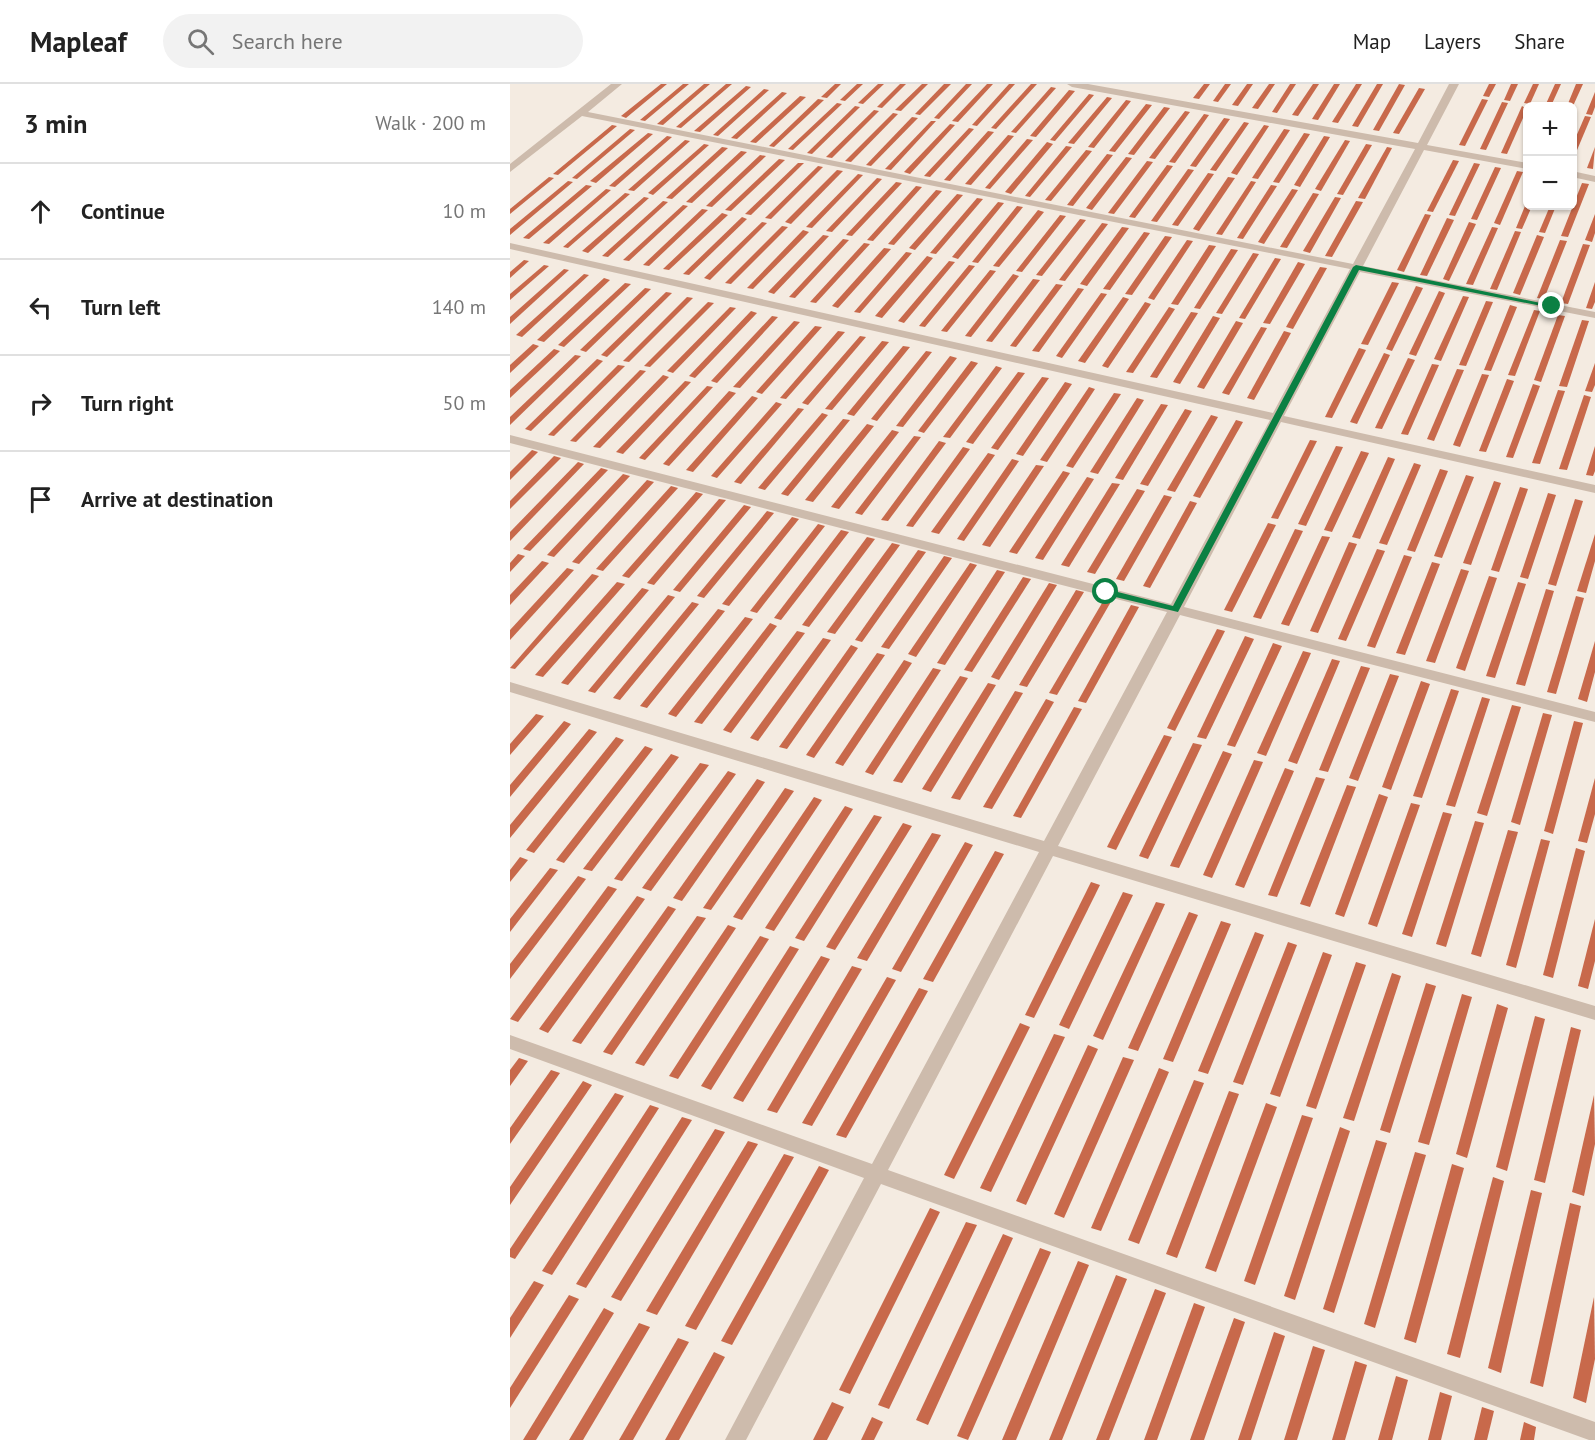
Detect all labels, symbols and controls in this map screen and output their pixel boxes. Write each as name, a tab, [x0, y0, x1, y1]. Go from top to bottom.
search box	[163, 14, 583, 68]
text: Mapleaf	[30, 23, 127, 60]
icon: search	[184, 25, 217, 58]
text: Search here	[232, 27, 343, 55]
text: Map	[1353, 28, 1391, 55]
text: Layers	[1424, 28, 1481, 55]
text: Share	[1514, 28, 1565, 55]
map controls	[1523, 102, 1577, 210]
button: +	[1523, 102, 1577, 156]
text: 3 min	[24, 107, 87, 140]
text: Walk · 200 m	[375, 110, 486, 136]
button: −	[1523, 156, 1577, 210]
icon: ahead	[24, 195, 57, 228]
text: Continue	[81, 197, 165, 225]
text: 10 m	[443, 198, 486, 224]
icon: left	[24, 291, 57, 324]
route end	[1538, 292, 1564, 318]
text: Turn left	[81, 293, 161, 321]
text: 140 m	[432, 294, 486, 320]
icon: right	[24, 387, 57, 420]
text: Turn right	[81, 389, 173, 417]
text: 50 m	[443, 390, 486, 416]
icon: arrive	[24, 483, 57, 516]
text: Arrive at destination	[81, 485, 273, 513]
route start	[1092, 578, 1118, 604]

